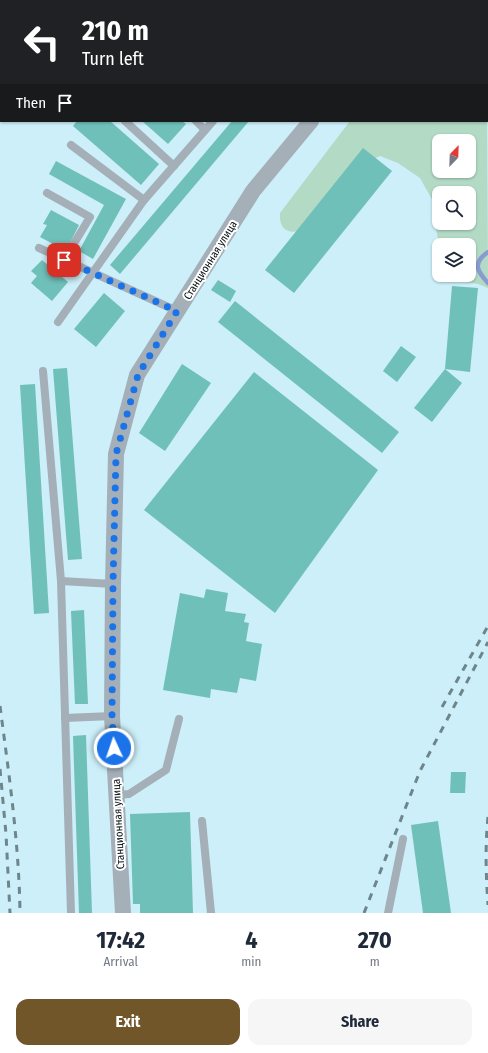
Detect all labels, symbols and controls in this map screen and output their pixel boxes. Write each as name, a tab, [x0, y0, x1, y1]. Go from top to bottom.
text: 210 m	[82, 14, 149, 47]
icon: left	[16, 16, 68, 68]
text: Turn left	[82, 48, 144, 70]
icon: arrive	[54, 92, 76, 114]
text: Then	[16, 94, 46, 112]
north arrow	[432, 134, 476, 178]
map controls	[432, 134, 476, 282]
button: search	[432, 186, 476, 230]
street label: Станционная улица	[181, 218, 240, 302]
button: layers	[432, 238, 476, 282]
pin	[47, 243, 81, 277]
icon: arrive	[53, 249, 75, 271]
position arrow	[93, 727, 135, 769]
street label: Станционная улица	[110, 778, 127, 870]
text: 17:42	[96, 926, 145, 954]
text: 4	[245, 926, 258, 954]
text: 270	[358, 926, 392, 954]
text: Arrival	[103, 954, 138, 969]
text: min	[241, 954, 261, 969]
text: m	[370, 954, 380, 969]
button: Exit	[16, 999, 240, 1045]
button: Share	[248, 999, 472, 1045]

